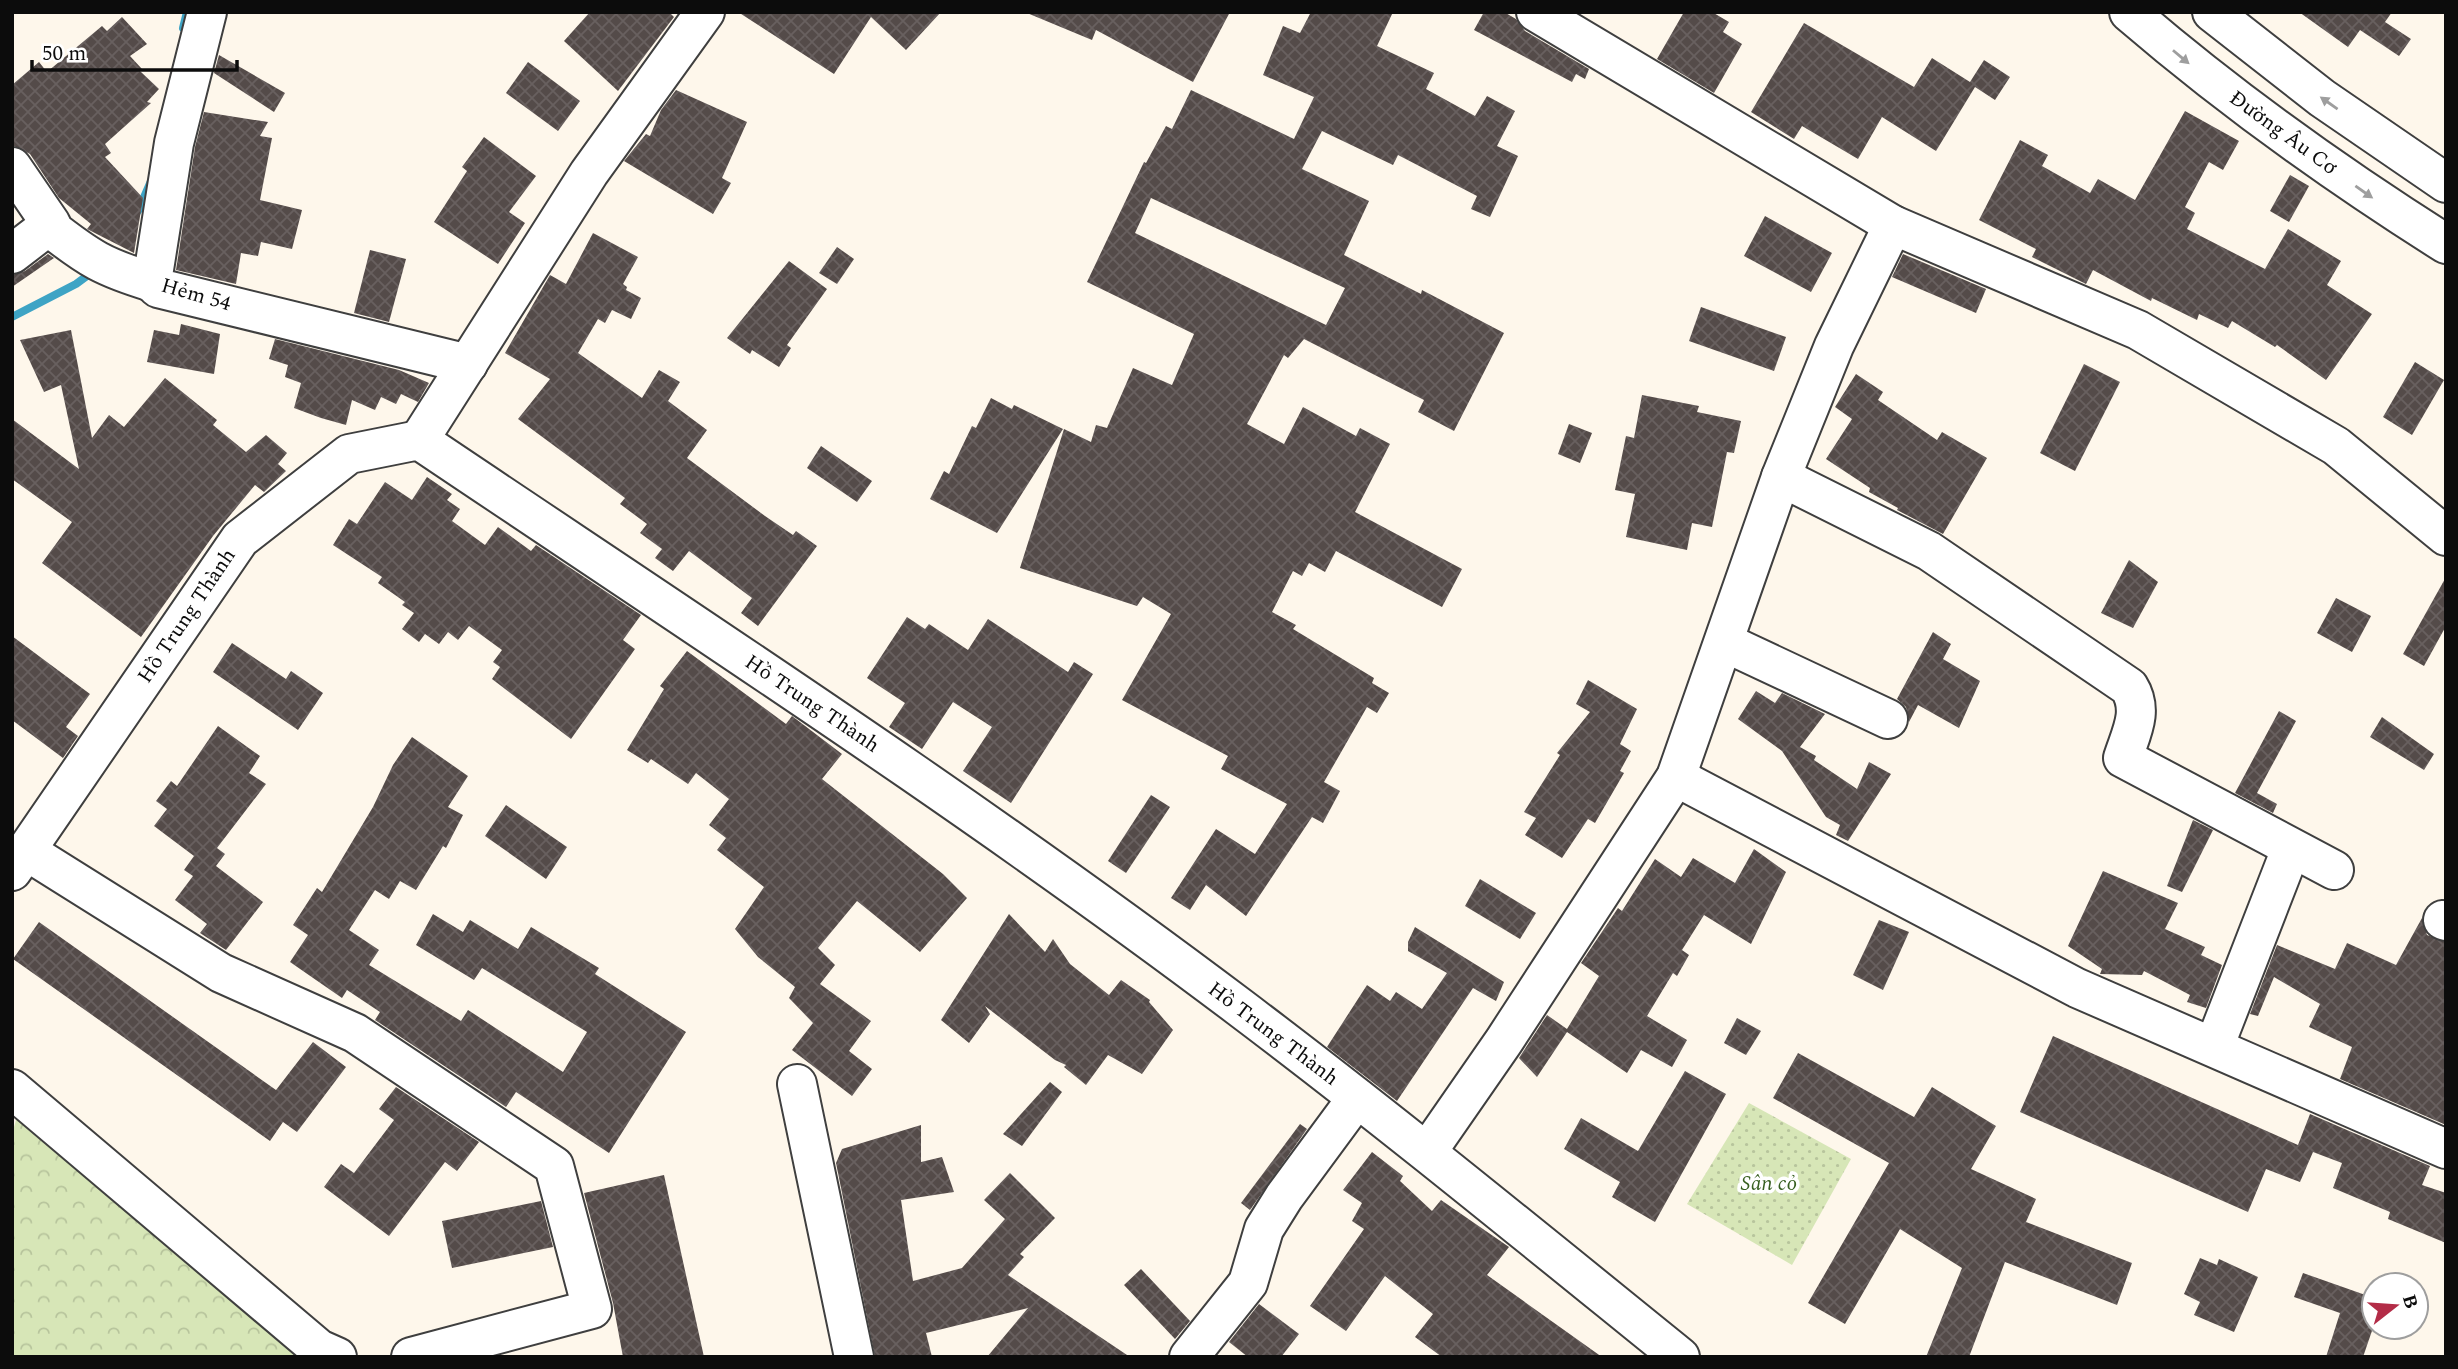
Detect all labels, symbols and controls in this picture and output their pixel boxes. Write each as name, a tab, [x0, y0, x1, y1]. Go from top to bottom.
scale bar	[32, 28, 236, 72]
text: 50 m	[42, 38, 86, 70]
one-way arrow	[2171, 49, 2189, 64]
street label: Đường Âu Cơ	[2222, 83, 2344, 184]
one-way arrow	[2320, 96, 2338, 110]
one-way arrow	[2355, 185, 2373, 199]
street label: Hẻm 54	[157, 270, 235, 320]
street label: Hồ Trung Thành	[130, 542, 244, 690]
street label: Hồ Trung Thành	[738, 647, 886, 761]
street label: Hồ Trung Thành	[1201, 974, 1345, 1094]
park label: Sân cỏ	[1741, 1168, 1797, 1200]
north arrow	[2360, 1271, 2430, 1341]
text: B	[2394, 1291, 2426, 1312]

